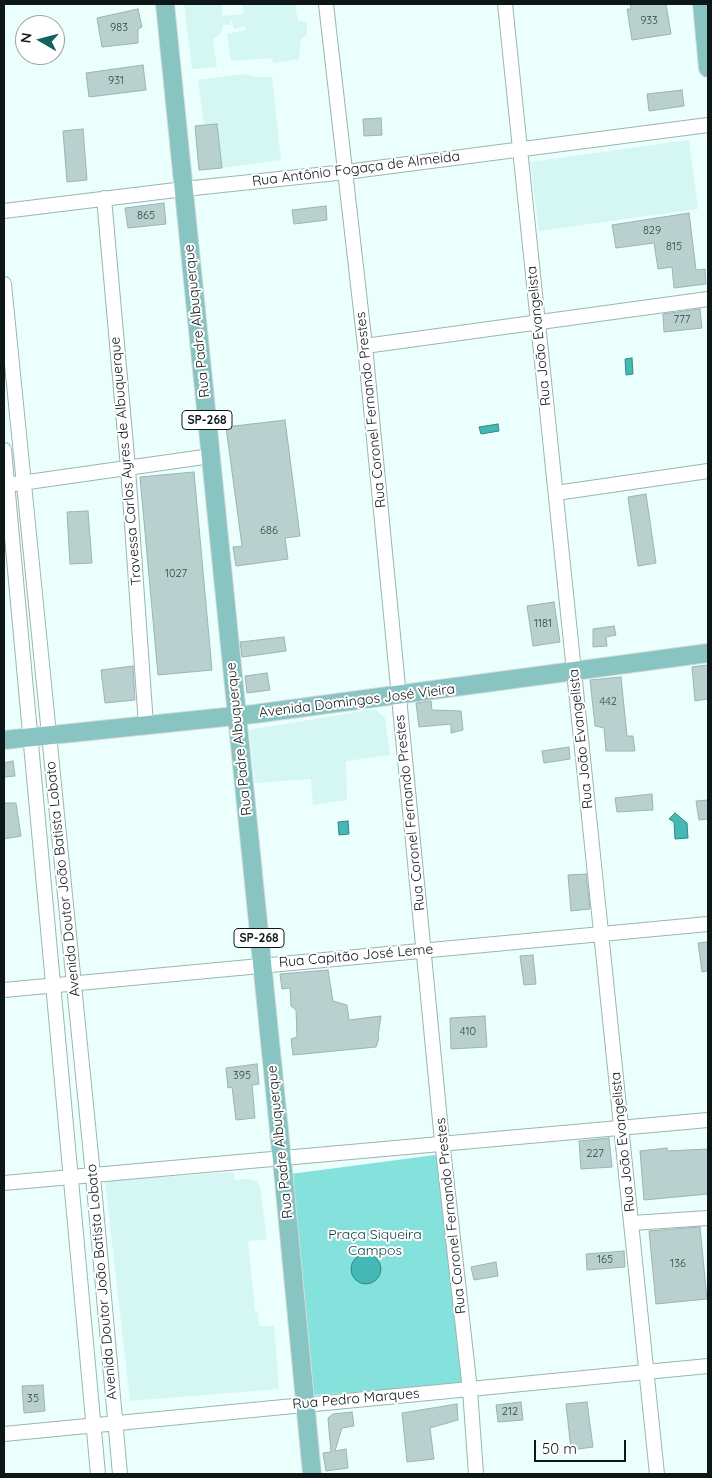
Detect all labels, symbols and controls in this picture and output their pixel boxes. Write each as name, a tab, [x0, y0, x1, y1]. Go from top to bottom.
house number: 933	[640, 14, 658, 28]
north arrow	[15, 15, 65, 65]
house number: 983	[110, 21, 128, 35]
text: N	[17, 32, 36, 44]
house number: 931	[108, 74, 124, 88]
street label: Rua Antônio Fogaça de Almeida	[251, 148, 461, 190]
house number: 865	[137, 209, 155, 223]
house number: 829	[643, 224, 661, 238]
house number: 815	[666, 240, 682, 254]
street label: Rua Padre Albuquerque	[181, 243, 213, 399]
street label: Rua João Evangelista	[523, 265, 555, 407]
street label: Rua Coronel Fernando Prestes	[352, 311, 390, 509]
house number: 777	[674, 313, 690, 327]
street label: Travessa Carlos Ayres de Albuquerque	[107, 336, 145, 586]
road number: SP-268	[182, 410, 232, 430]
house number: 686	[260, 524, 278, 538]
house number: 1027	[165, 567, 187, 581]
house number: 1181	[534, 617, 552, 631]
street label: Rua Padre Albuquerque	[223, 661, 255, 817]
street label: Rua João Evangelista	[565, 668, 597, 810]
street label: Avenida Domingos José Vieira	[258, 681, 456, 721]
house number: 442	[599, 695, 617, 709]
street label: Rua Coronel Fernando Prestes	[391, 714, 429, 912]
street label: Avenida Doutor João Batista Lobato	[42, 760, 84, 998]
road number: SP-268	[234, 928, 284, 948]
street label: Rua Capitão José Leme	[278, 941, 434, 971]
house number: 410	[460, 1025, 476, 1039]
street label: Rua Padre Albuquerque	[264, 1064, 296, 1220]
house number: 395	[233, 1069, 251, 1083]
street label: Rua João Evangelista	[607, 1071, 639, 1213]
street label: Rua Coronel Fernando Prestes	[432, 1117, 470, 1315]
house number: 227	[586, 1147, 604, 1161]
street label: Avenida Doutor João Batista Lobato	[83, 1163, 121, 1401]
park label: Praça Siqueira Campos	[328, 1227, 422, 1260]
house number: 165	[597, 1253, 613, 1267]
house number: 136	[670, 1257, 686, 1271]
street label: Rua Pedro Marques	[292, 1385, 420, 1413]
house number: 35	[27, 1392, 39, 1406]
house number: 212	[502, 1405, 518, 1419]
scale bar	[537, 1430, 630, 1462]
text: 50 m	[542, 1439, 577, 1458]

